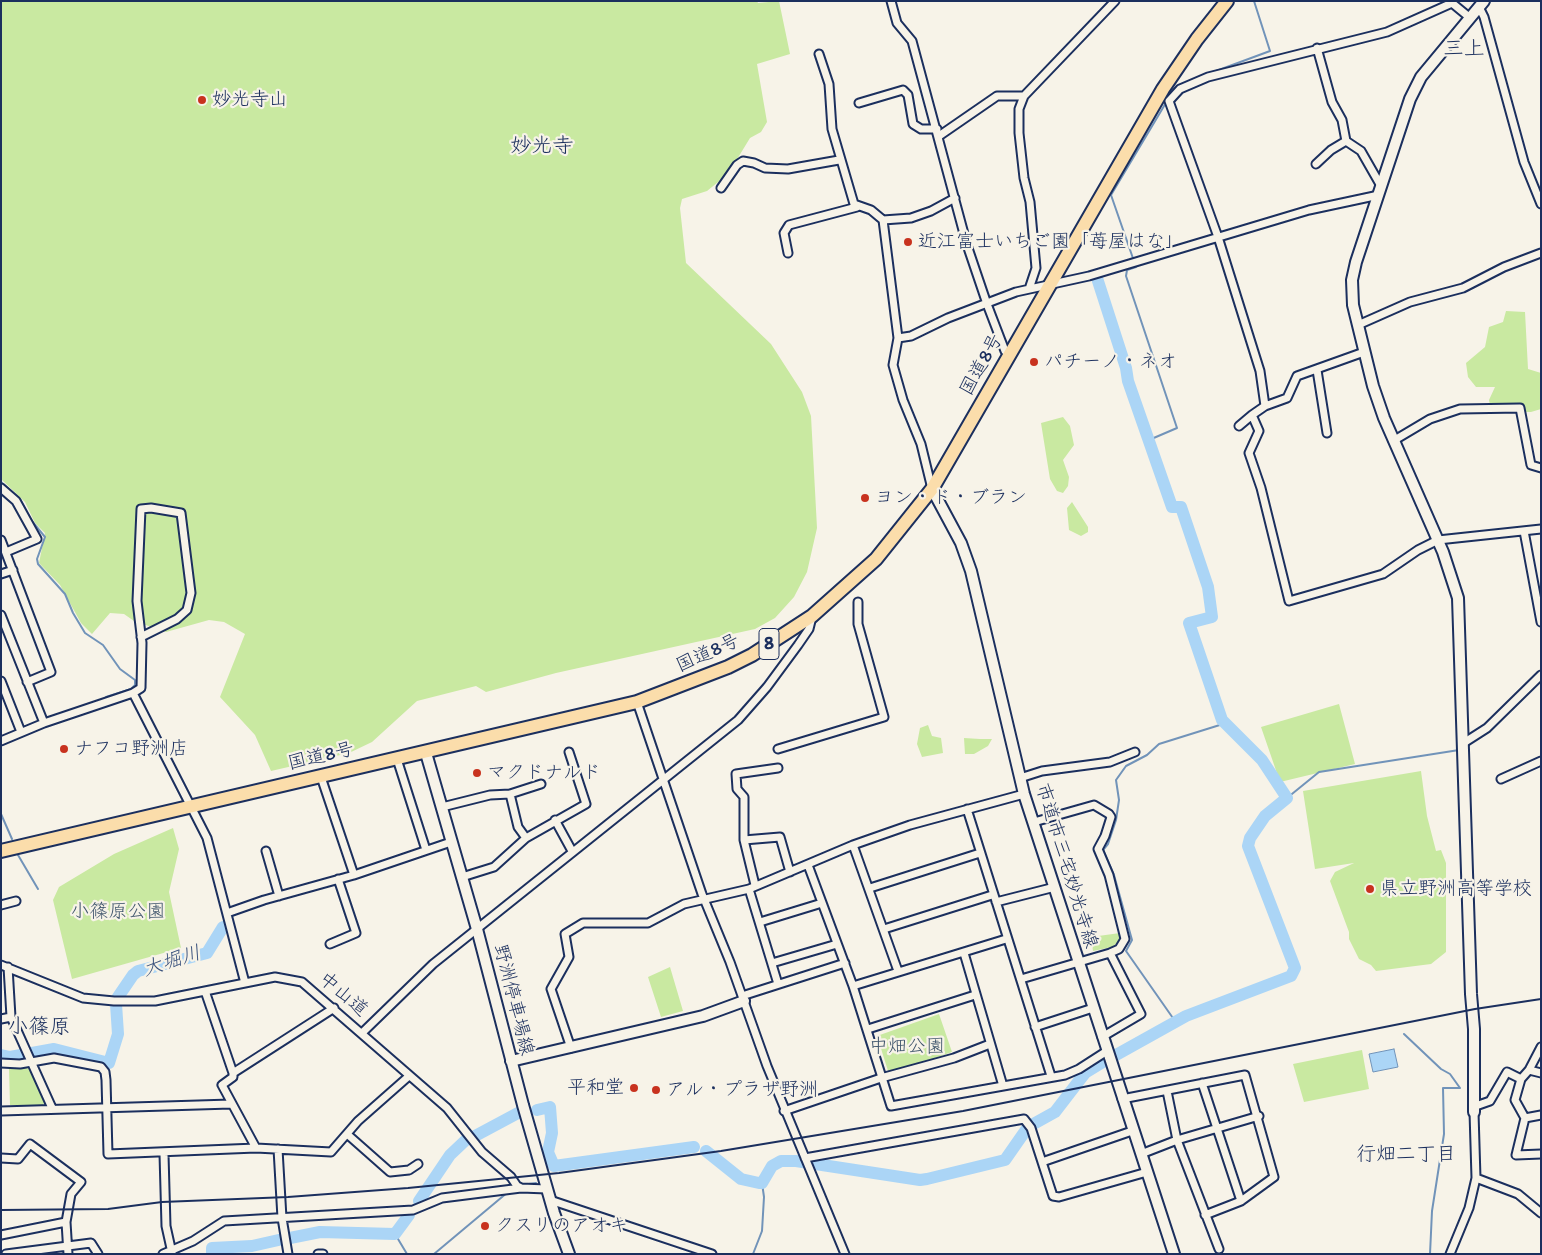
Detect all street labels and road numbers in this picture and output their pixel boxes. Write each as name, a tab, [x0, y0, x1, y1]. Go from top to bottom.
street label: 国道8号	[956, 330, 1008, 400]
road number: 8	[759, 629, 779, 660]
street label: 国道8号	[673, 630, 743, 678]
street label: 国道8号	[286, 738, 356, 776]
street label: 市道市三宅妙光寺線	[1030, 781, 1102, 951]
street label: 野洲停車場線	[488, 942, 538, 1058]
street label: 中山道	[314, 968, 372, 1022]

